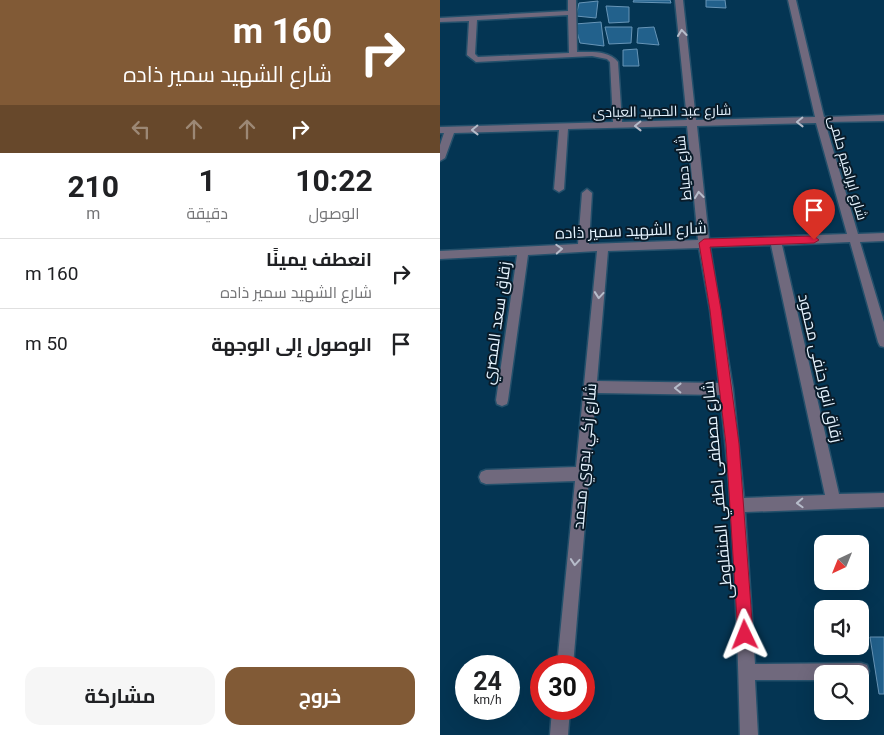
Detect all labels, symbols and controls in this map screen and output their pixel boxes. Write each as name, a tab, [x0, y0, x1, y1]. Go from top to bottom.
text: 160 m	[233, 11, 332, 52]
icon: right	[350, 20, 415, 85]
one-way arrow	[677, 29, 688, 37]
text: شارع الشهيد سمير ذاده	[123, 62, 332, 87]
street label: شارع عبد الحميد العبادى	[593, 102, 731, 121]
street label: شارع ابراهيم حلمى	[824, 114, 871, 223]
icon: left	[127, 115, 155, 143]
icon: ahead	[180, 115, 208, 143]
icon: ahead	[233, 115, 261, 143]
icon: right	[286, 115, 314, 143]
one-way arrow	[796, 117, 804, 127]
one-way arrow	[634, 120, 642, 131]
one-way arrow	[471, 124, 479, 135]
street label: شارع دمياط	[672, 135, 695, 201]
text: 1	[199, 163, 216, 198]
text: 10:22	[295, 163, 373, 198]
text: 210	[67, 169, 119, 204]
pin	[793, 189, 835, 240]
one-way arrow	[694, 190, 705, 198]
icon: arrive	[800, 196, 828, 224]
text: m	[86, 204, 100, 223]
text: دقيقة	[186, 204, 228, 223]
text: الوصول	[309, 204, 359, 223]
street label: شارع الشهيد سمير ذاده	[555, 218, 707, 245]
one-way arrow	[555, 243, 563, 254]
text: انعطف يمينًا	[266, 248, 372, 271]
icon: right	[387, 260, 415, 288]
street label: زقاق سعد المصري	[478, 260, 519, 386]
text: 160 m	[25, 262, 78, 285]
text: شارع الشهيد سمير ذاده	[220, 283, 372, 302]
one-way arrow	[594, 291, 605, 299]
street label: زقاق انور حنفى محمود	[793, 292, 847, 445]
icon: arrive	[387, 330, 415, 358]
text: 50 m	[25, 332, 68, 355]
text: الوصول إلى الوجهة	[211, 333, 372, 356]
street label: شارع مصطفى لطفي المنفلوطى	[699, 380, 740, 600]
street label: شارع زكي بدوي محمد	[569, 382, 604, 530]
one-way arrow	[674, 383, 682, 393]
one-way arrow	[796, 498, 804, 508]
north arrow	[814, 535, 869, 590]
map controls	[814, 535, 869, 720]
one-way arrow	[569, 558, 580, 566]
button: sound	[814, 600, 869, 655]
position arrow	[718, 608, 770, 660]
speed limit sign: 30	[530, 655, 595, 720]
button: search	[814, 665, 869, 720]
button: مشاركة	[25, 667, 215, 725]
button: خروج	[225, 667, 415, 725]
text: 24	[473, 667, 502, 696]
text: km/h	[473, 693, 502, 707]

